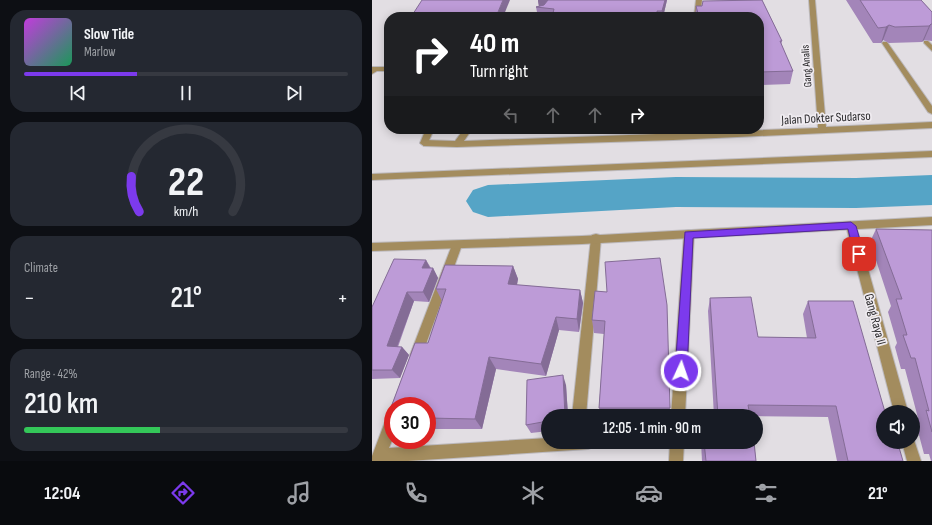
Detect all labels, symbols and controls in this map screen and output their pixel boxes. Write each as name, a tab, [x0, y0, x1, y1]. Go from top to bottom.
text: Slow Tide	[84, 25, 134, 44]
text: 40 m	[470, 27, 519, 60]
icon: right	[404, 28, 456, 80]
text: Marlow	[84, 44, 116, 60]
street label: Gang Analis	[799, 44, 814, 88]
text: Turn right	[470, 61, 528, 82]
icon: previous	[67, 82, 89, 104]
icon: pause	[175, 82, 197, 104]
icon: next	[283, 82, 305, 104]
icon: left	[500, 104, 522, 126]
icon: ahead	[542, 104, 564, 126]
icon: ahead	[584, 104, 606, 126]
icon: right	[626, 104, 648, 126]
street label: Jalan Dokter Sudarso	[780, 108, 871, 128]
text: 22	[168, 158, 204, 207]
text: km/h	[174, 203, 198, 220]
pin	[842, 237, 876, 271]
icon: arrive	[848, 243, 870, 265]
text: Climate	[24, 260, 58, 276]
text: 21°	[170, 280, 202, 316]
text: −	[24, 285, 35, 312]
text: +	[337, 285, 348, 312]
street label: Gang Raya II	[861, 292, 890, 347]
position arrow	[660, 350, 702, 392]
text: Range · 42%	[24, 366, 78, 382]
text: 210 km	[24, 386, 98, 422]
speed limit sign: 30	[384, 397, 436, 449]
map controls	[876, 405, 920, 449]
button: sound	[876, 405, 920, 449]
text: 12:05 · 1 min · 90 m	[603, 419, 701, 438]
icon: directions	[169, 479, 197, 507]
icon: music	[285, 479, 313, 507]
icon: phone	[402, 479, 430, 507]
icon: climate	[519, 479, 547, 507]
icon: car	[635, 479, 663, 507]
icon: filters	[752, 479, 780, 507]
text: 12:04	[44, 483, 80, 504]
text: 21°	[868, 483, 888, 504]

